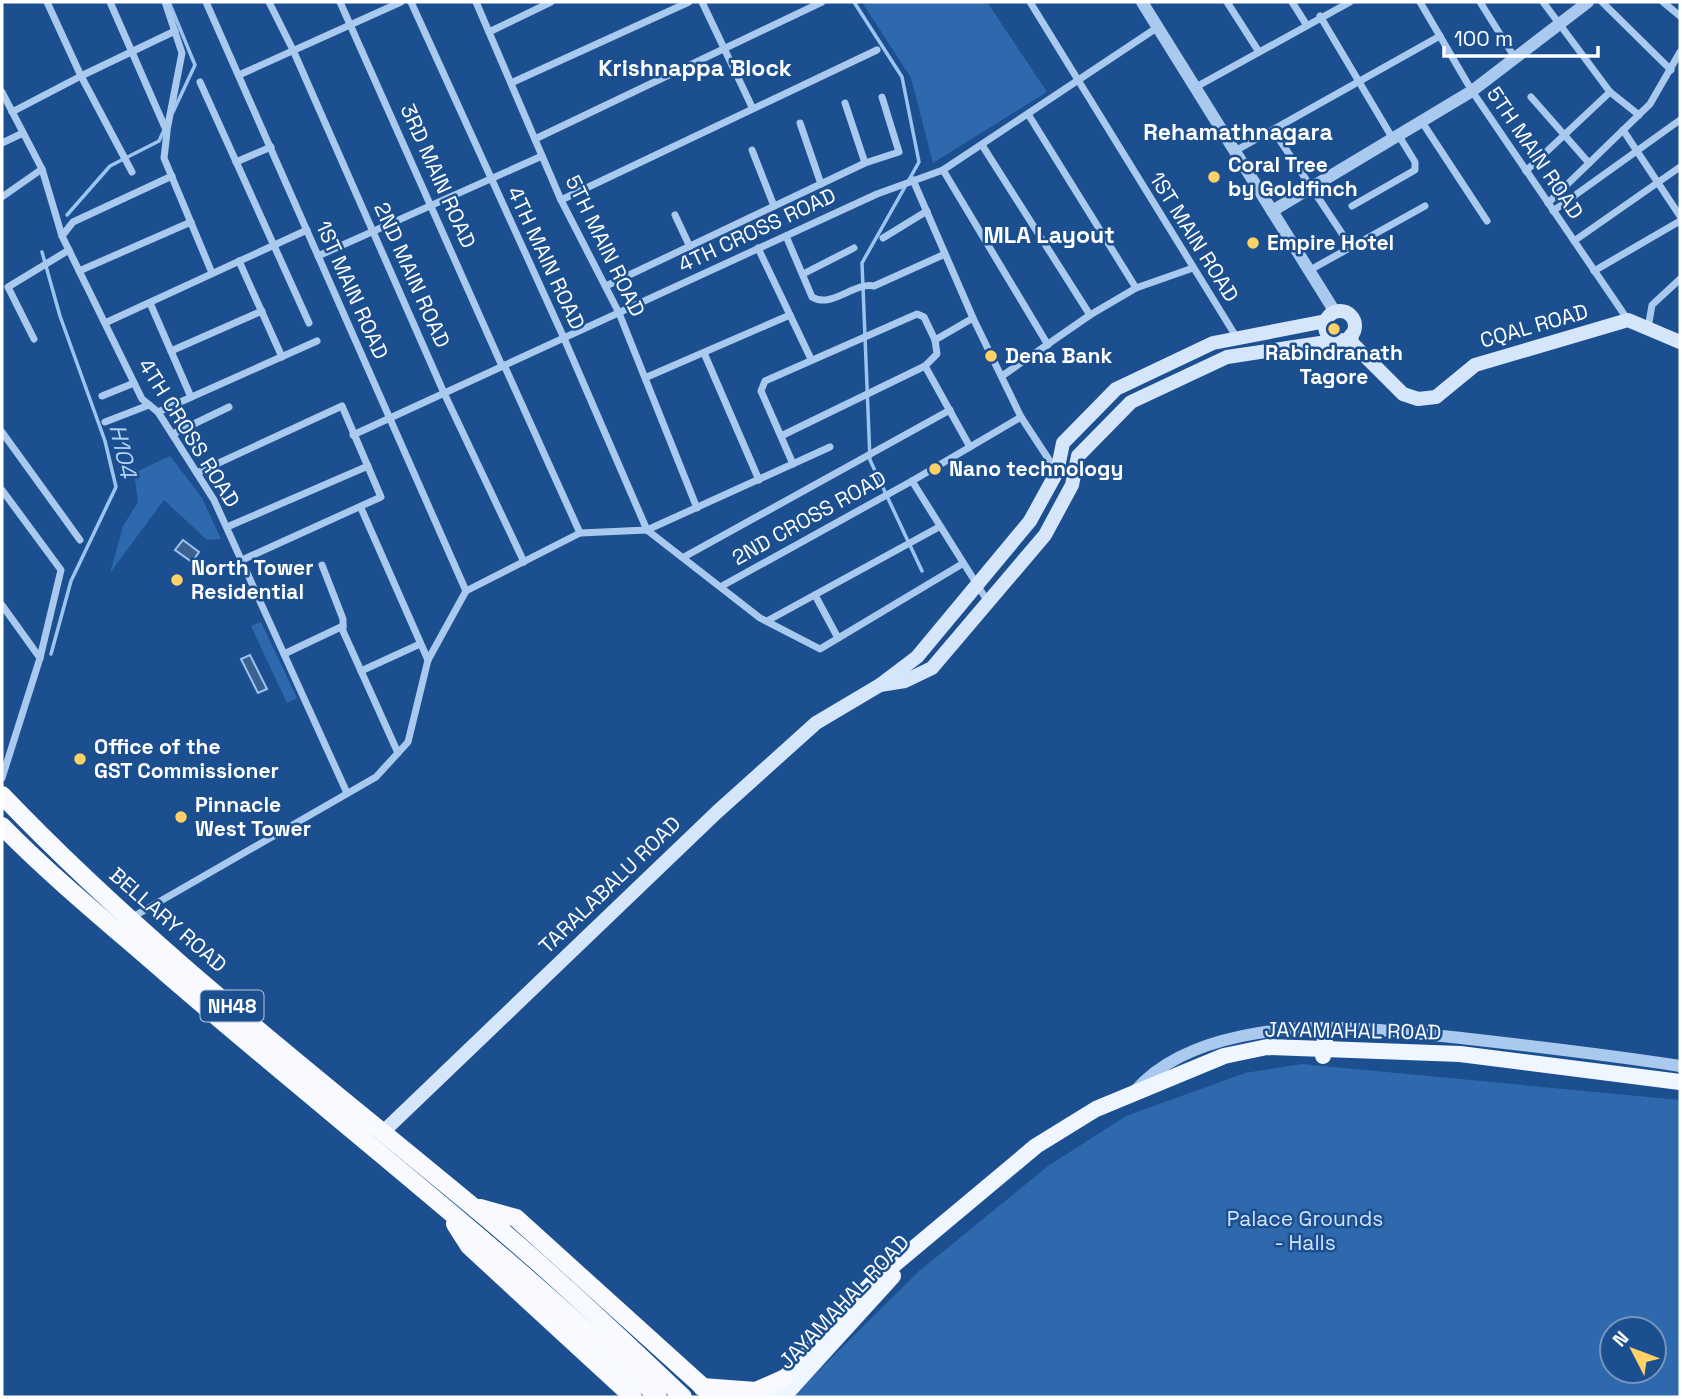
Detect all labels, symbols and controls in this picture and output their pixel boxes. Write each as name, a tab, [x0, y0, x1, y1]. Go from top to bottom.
scale bar	[1444, 14, 1598, 58]
text: 100 m	[1454, 25, 1513, 52]
district label: Krishnappa Block	[598, 53, 792, 83]
street label: 5TH MAIN ROAD	[1481, 81, 1590, 224]
street label: 3RD MAIN ROAD	[395, 99, 482, 252]
district label: Rehamathnagara	[1143, 117, 1333, 147]
place label: Coral Tree by Goldfinch	[1228, 151, 1358, 202]
street label: 1ST MAIN ROAD	[1144, 167, 1245, 307]
marker: Coral Tree by Goldfinch	[1206, 169, 1222, 185]
street label: 5TH MAIN ROAD	[560, 171, 651, 321]
street label: 4TH CROSS ROAD	[674, 181, 840, 278]
street label: 4TH MAIN ROAD	[502, 182, 591, 334]
street label: 2ND MAIN ROAD	[368, 198, 457, 352]
street label: 1ST MAIN ROAD	[310, 217, 395, 363]
district label: MLA Layout	[983, 220, 1115, 250]
place label: Empire Hotel	[1267, 229, 1394, 256]
marker: Empire Hotel	[1245, 235, 1261, 251]
street label: CQAL ROAD	[1477, 297, 1591, 354]
marker: Rabindranath Tagore	[1326, 321, 1342, 337]
place label: Rabindranath Tagore	[1265, 339, 1403, 390]
place label: Dena Bank	[1005, 342, 1113, 369]
marker: Dena Bank	[983, 348, 999, 364]
street label: 4TH CROSS ROAD	[133, 353, 246, 512]
water label: H104	[102, 421, 144, 482]
place label: Nano technology	[949, 455, 1123, 482]
marker: Nano technology	[927, 461, 943, 477]
street label: 2ND CROSS ROAD	[727, 464, 891, 571]
place label: North Tower Residential	[191, 554, 314, 605]
marker: North Tower Residential	[169, 572, 185, 588]
place label: Office of the GST Commissioner	[94, 733, 279, 784]
marker: Office of the GST Commissioner	[72, 751, 88, 767]
place label: Pinnacle West Tower	[195, 791, 311, 842]
marker: Pinnacle West Tower	[173, 809, 189, 825]
street label: TARALABALU ROAD	[533, 810, 686, 959]
street label: BELLARY ROAD	[104, 861, 233, 978]
road number: NH48	[201, 990, 264, 1022]
street label: JAYAMAHAL ROAD	[1264, 1015, 1442, 1046]
park label: Palace Grounds - Halls	[1227, 1205, 1383, 1256]
street label: JAYAMAHAL ROAD	[772, 1229, 915, 1375]
north arrow	[1598, 1315, 1668, 1385]
text: N	[1607, 1326, 1634, 1352]

